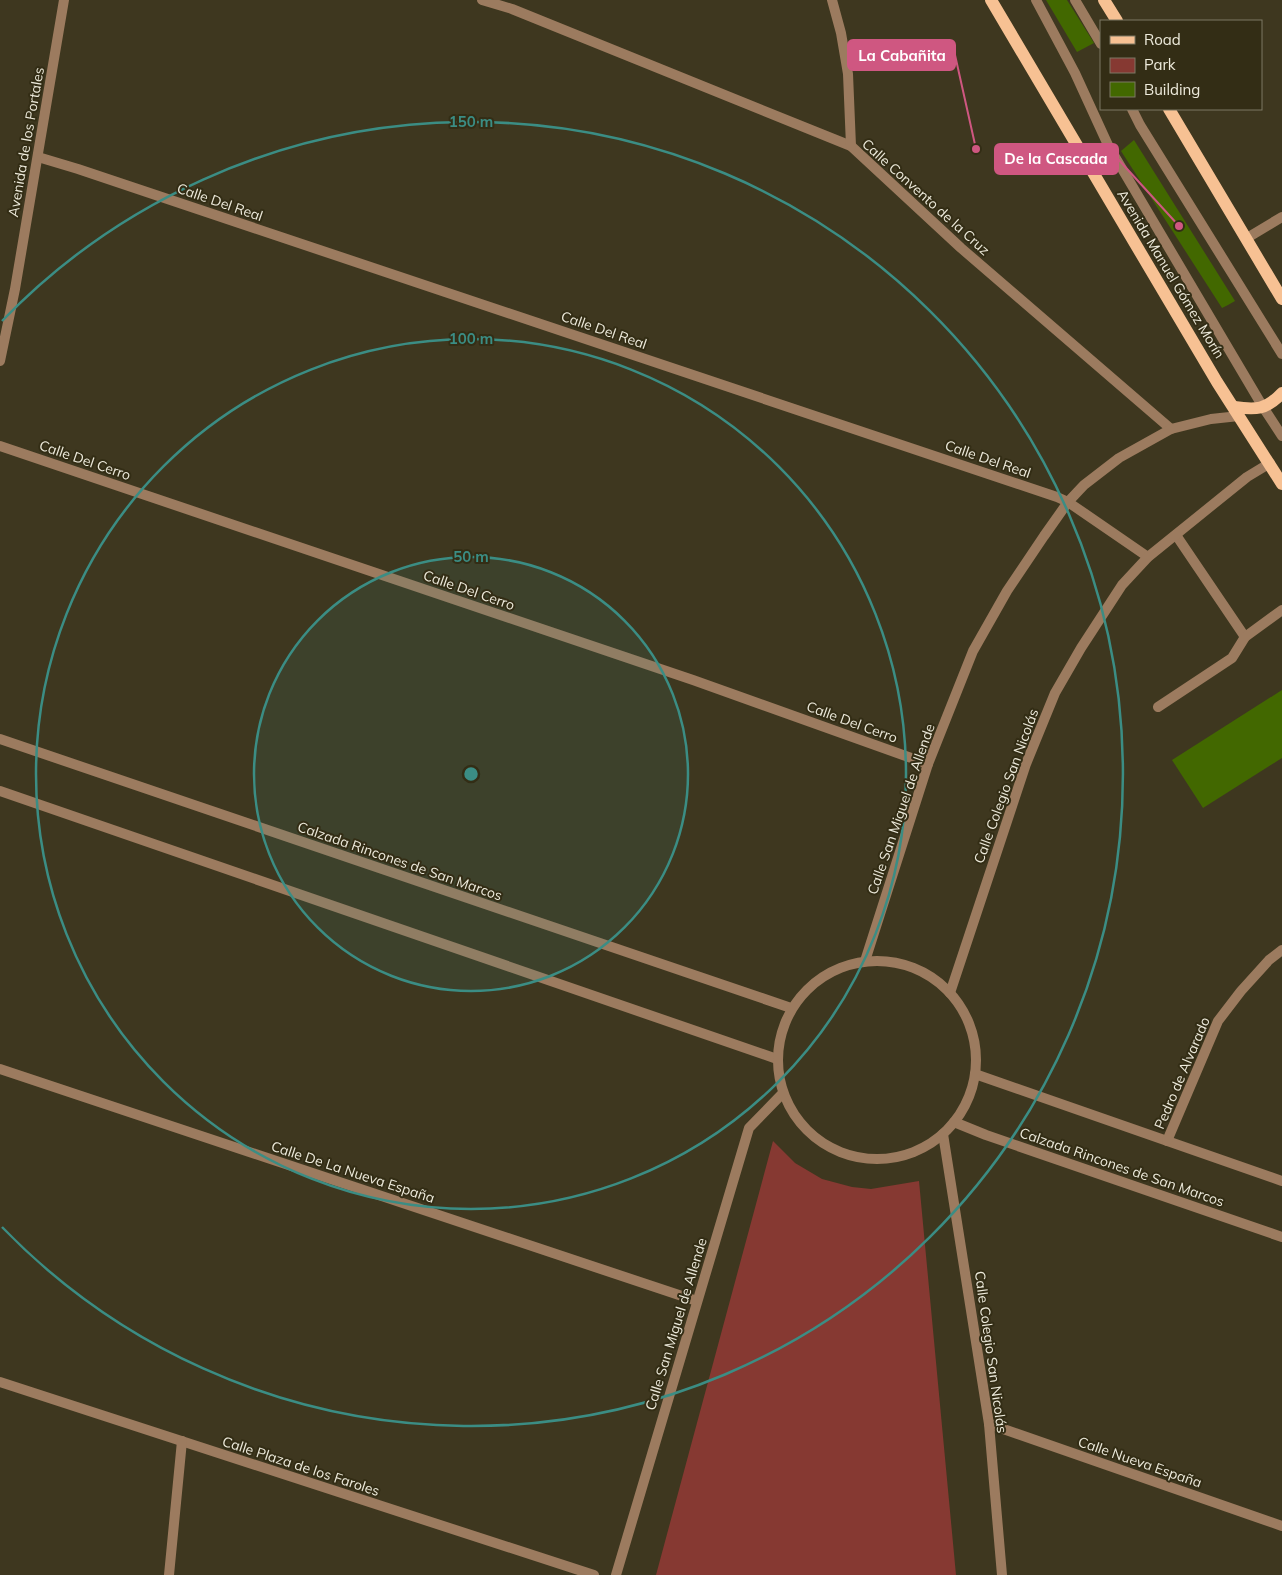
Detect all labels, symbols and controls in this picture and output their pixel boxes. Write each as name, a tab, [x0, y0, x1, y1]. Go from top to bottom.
legend	[1100, 20, 1262, 110]
text: Road	[1144, 30, 1181, 49]
callout: La Cabañita	[848, 40, 955, 70]
text: La Cabañita	[858, 46, 946, 65]
text: Park	[1144, 55, 1176, 74]
street label: Avenida de los Portales	[4, 66, 48, 218]
text: Building	[1144, 80, 1200, 99]
text: 150 m	[449, 112, 493, 131]
street label: Calle Convento de la Cruz	[858, 135, 994, 259]
callout: De la Cascada	[995, 144, 1118, 174]
text: De la Cascada	[1004, 149, 1108, 168]
street label: Calle Del Real	[175, 179, 265, 225]
street label: Avenida Manuel Gómez Morín	[1113, 186, 1229, 362]
street label: Calle Del Real	[559, 307, 649, 353]
text: 100 m	[449, 329, 493, 348]
street label: Calle Del Cerro	[37, 436, 133, 484]
street label: Calle Del Real	[943, 436, 1033, 482]
text: 50 m	[453, 547, 489, 566]
street label: Calle Del Cerro	[421, 566, 517, 614]
street label: Calle Del Cerro	[804, 697, 900, 747]
street label: Calle Colegio San Nicolás	[970, 706, 1042, 866]
street label: Calle San Miguel de Allende	[863, 721, 939, 897]
centre of rings	[462, 765, 480, 783]
street label: Calzada Rincones de San Marcos	[295, 817, 505, 905]
street label: Pedro de Alvarado	[1150, 1014, 1214, 1132]
street label: Calzada Rincones de San Marcos	[1017, 1123, 1227, 1211]
street label: Calle De La Nueva España	[269, 1137, 437, 1207]
street label: Calle San Miguel de Allende	[641, 1235, 711, 1413]
street label: Calle Colegio San Nicolás	[971, 1270, 1011, 1434]
street label: Calle Plaza de los Faroles	[220, 1432, 382, 1500]
street label: Calle Nueva España	[1076, 1432, 1204, 1492]

